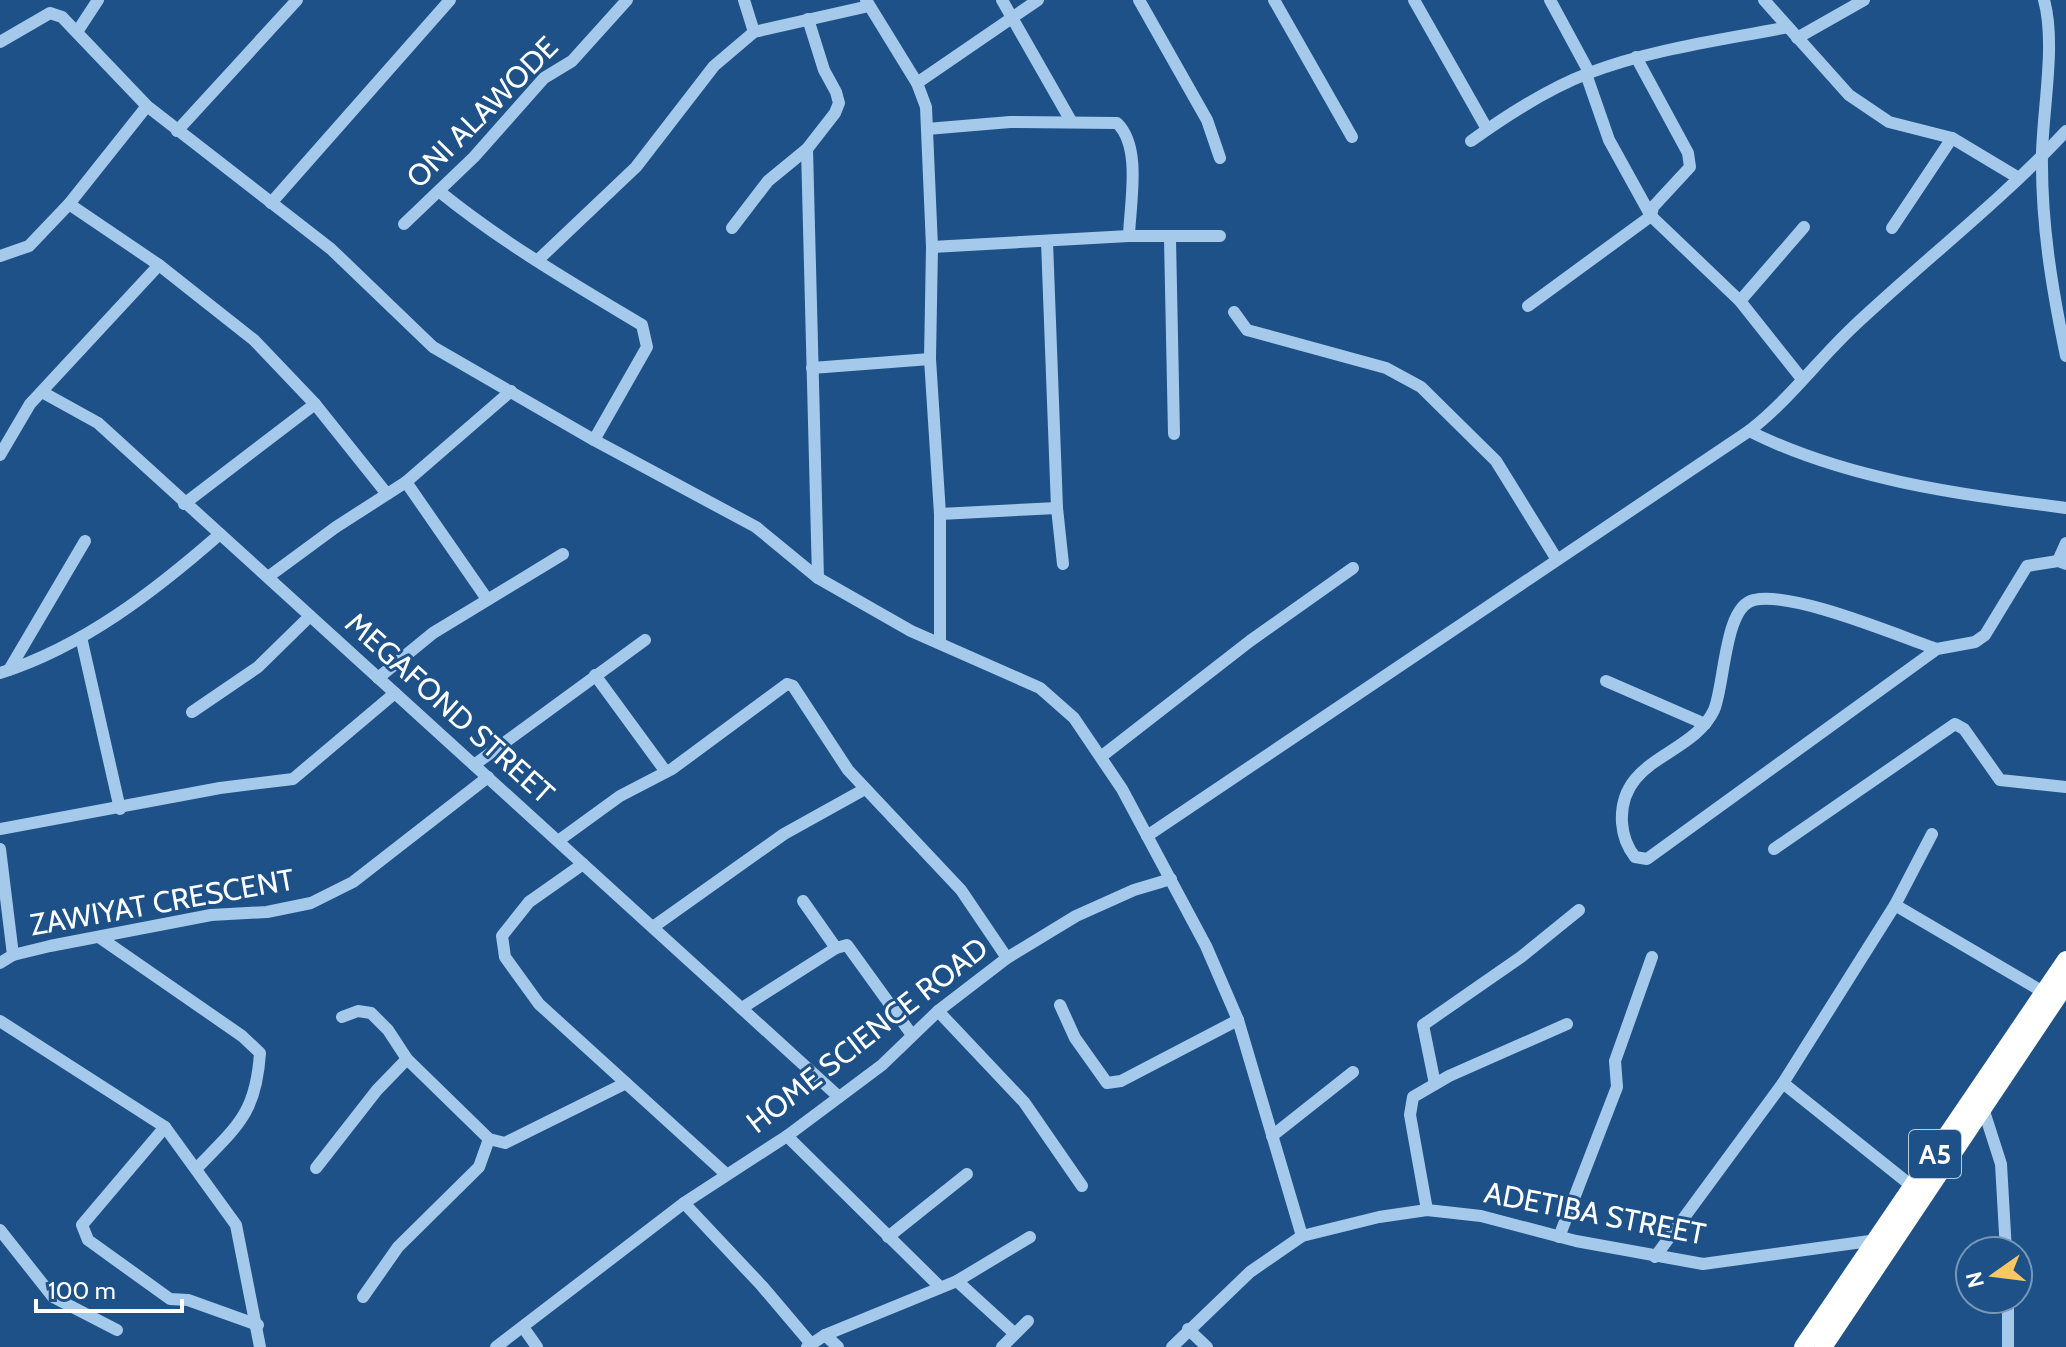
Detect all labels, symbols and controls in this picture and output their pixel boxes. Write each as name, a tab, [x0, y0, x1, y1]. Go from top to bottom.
street label: ONI ALAWODE	[398, 28, 566, 196]
street label: MEGAFOND STREET	[338, 605, 562, 811]
street label: ZAWIYAT CRESCENT	[27, 861, 297, 943]
street label: HOME SCIENCE ROAD	[739, 929, 995, 1141]
road number: A5	[1909, 1130, 1961, 1178]
street label: ADETIBA STREET	[1481, 1173, 1709, 1253]
north arrow	[1954, 1235, 2034, 1315]
scale bar	[36, 1263, 182, 1313]
text: N	[1960, 1269, 1990, 1291]
text: 100 m	[48, 1276, 116, 1305]

